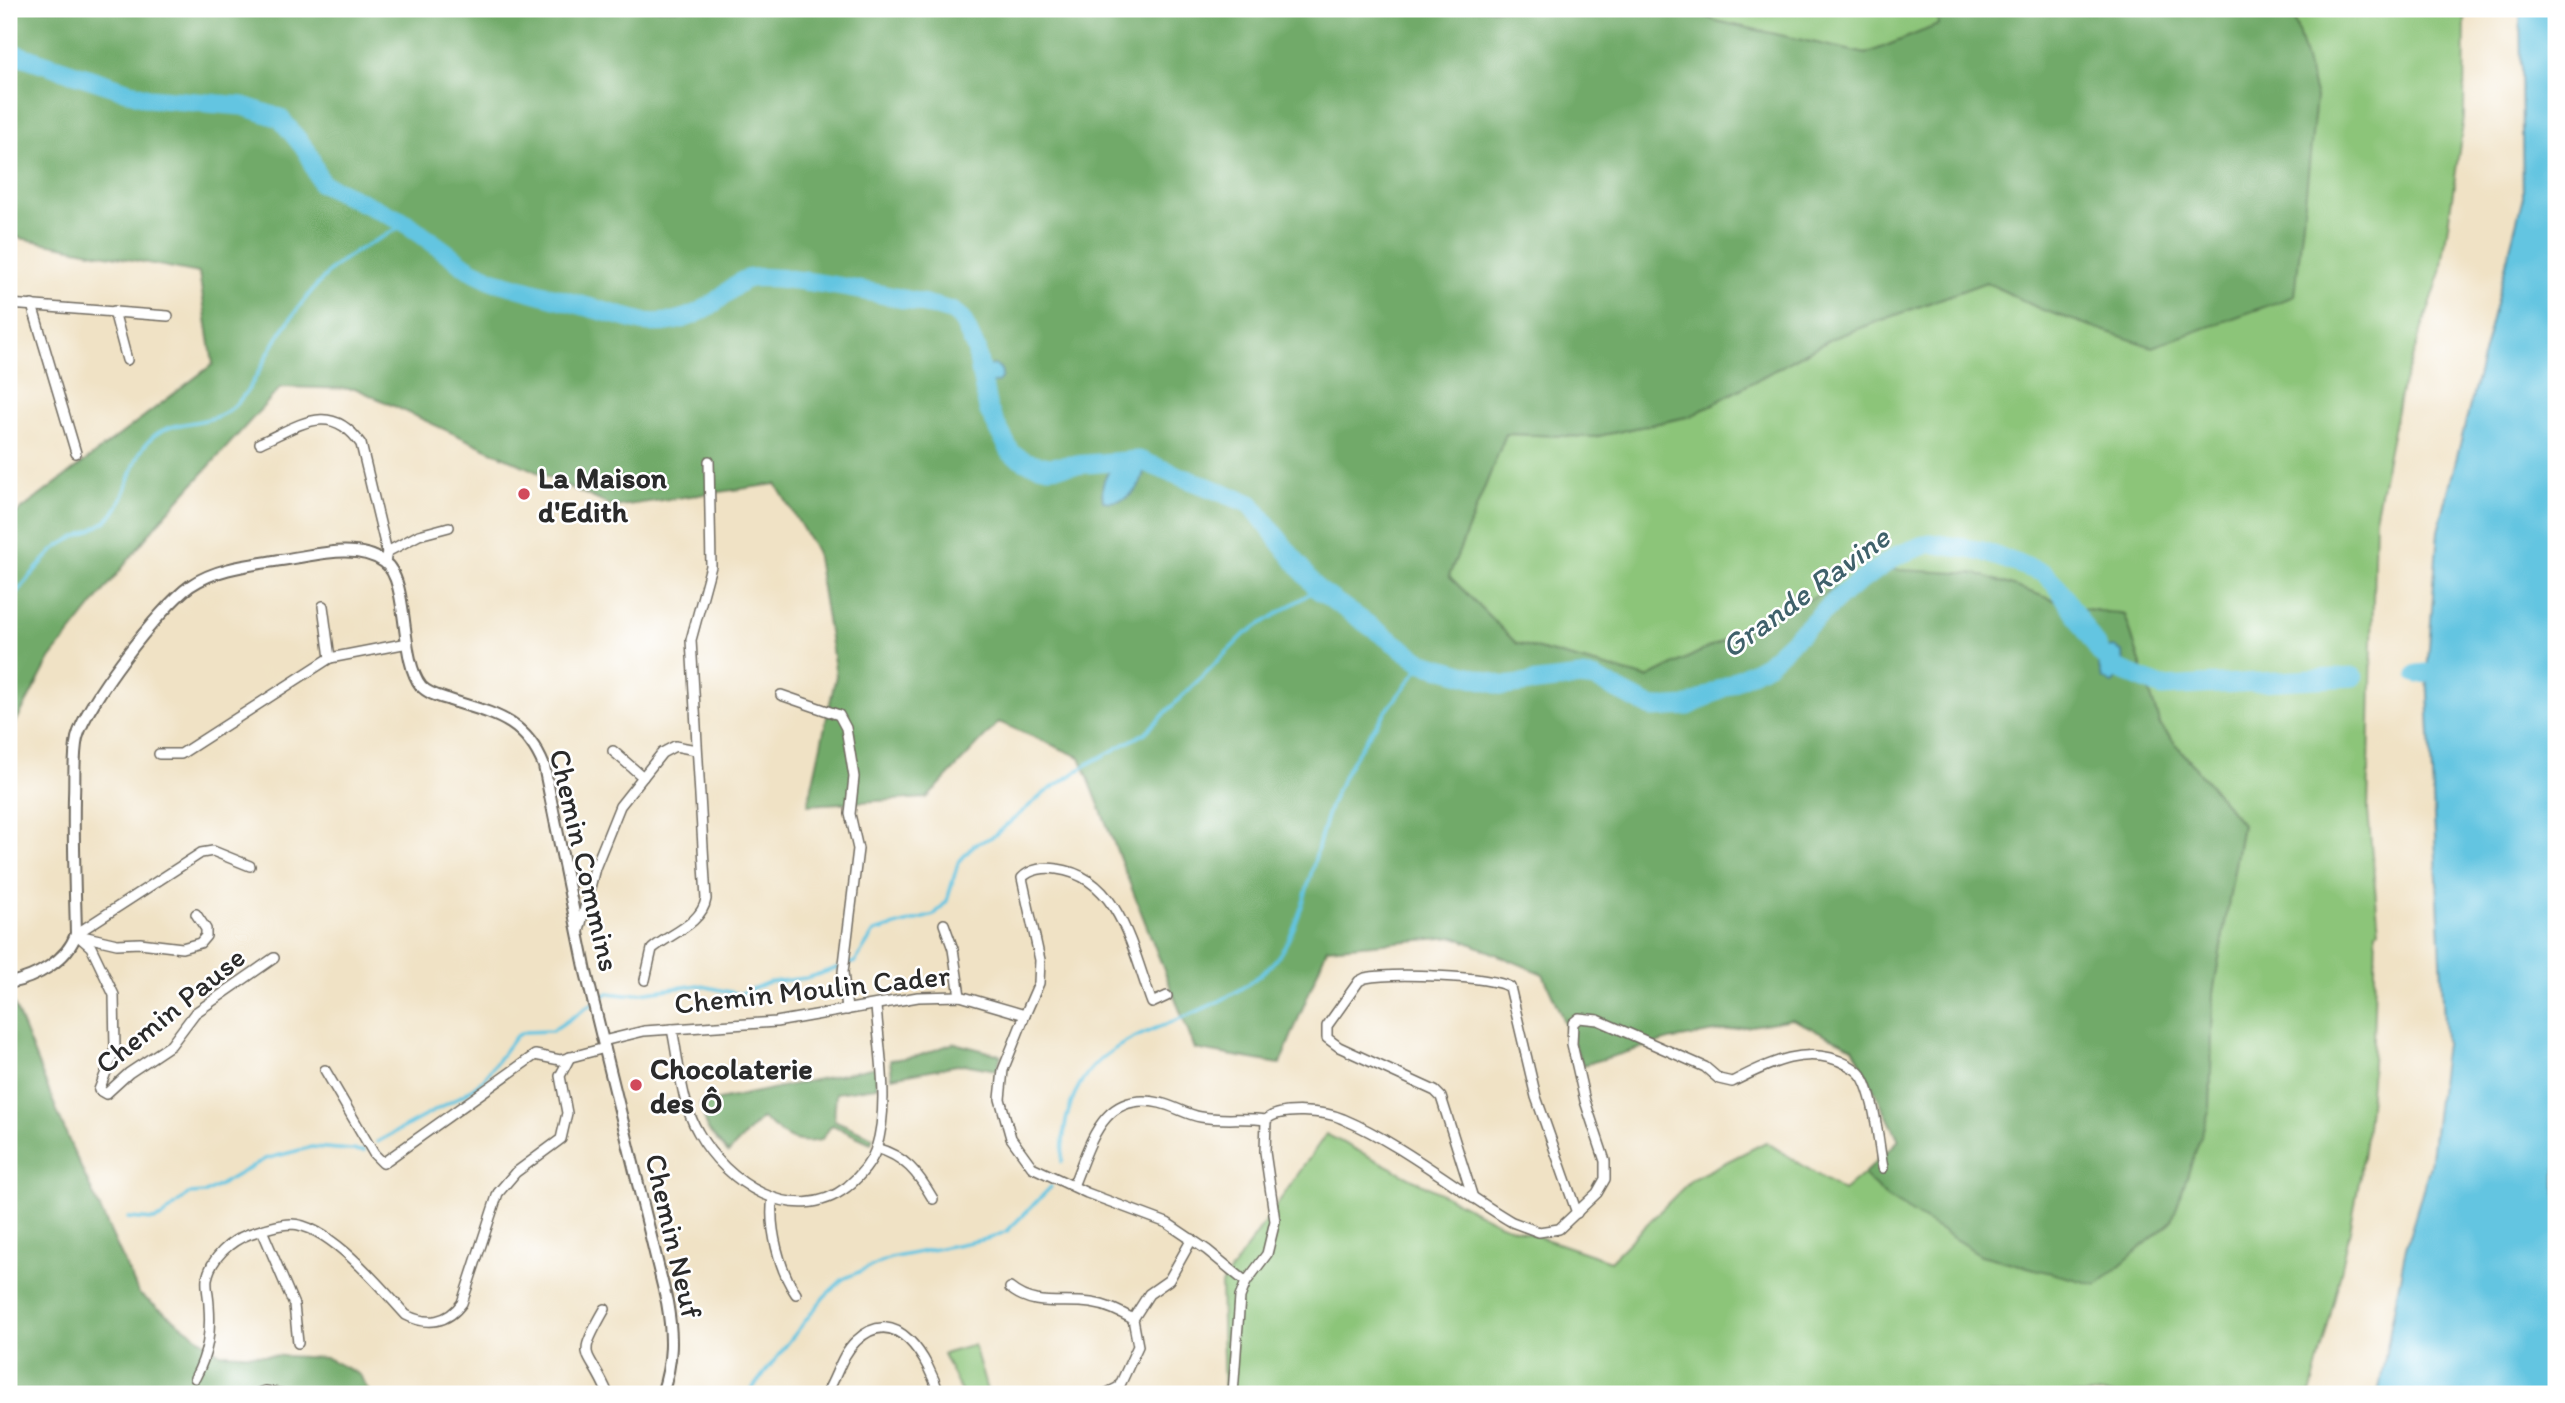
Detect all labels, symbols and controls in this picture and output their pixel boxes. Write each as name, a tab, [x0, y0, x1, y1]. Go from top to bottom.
place label: La Maison d'Edith	[538, 459, 668, 530]
marker: La Maison d'Edith	[516, 486, 532, 502]
water label: Grande Ravine	[1713, 517, 1898, 666]
street label: Chemin Commins	[541, 745, 629, 975]
street label: Chemin Pause	[88, 938, 252, 1082]
street label: Chemin Moulin Cader	[672, 956, 952, 1022]
place label: Chocolaterie des Ô	[650, 1050, 813, 1121]
marker: Chocolaterie des Ô	[628, 1077, 644, 1093]
street label: Chemin Neuf	[637, 1150, 711, 1323]

